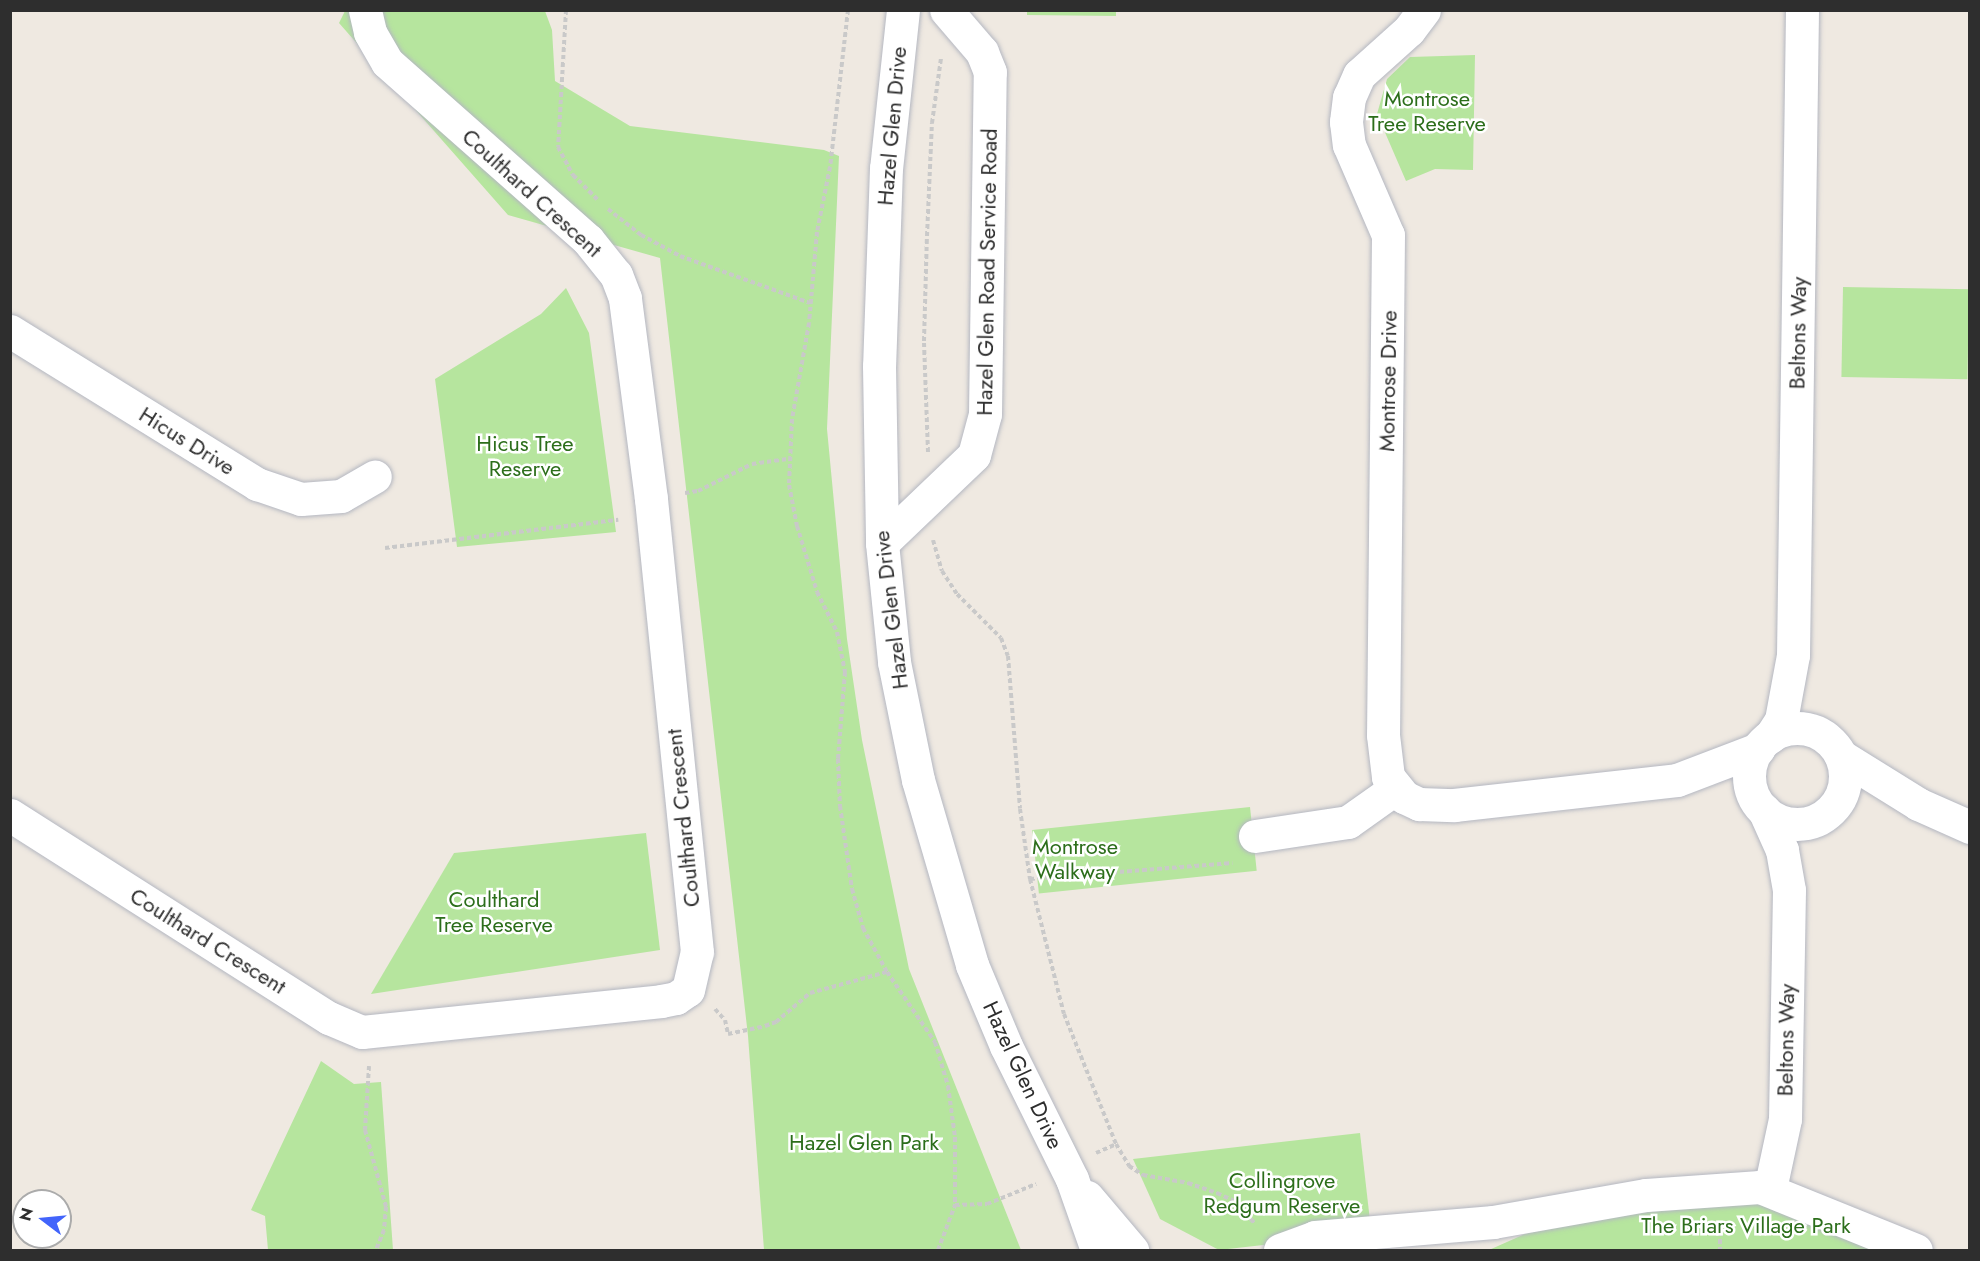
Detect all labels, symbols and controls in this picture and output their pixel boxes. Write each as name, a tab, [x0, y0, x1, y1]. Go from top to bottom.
street label: Hazel Glen Drive	[872, 45, 912, 207]
park label: Montrose Tree Reserve	[1368, 85, 1486, 136]
street label: Coulthard Crescent	[457, 123, 607, 263]
street label: Hazel Glen Road Service Road	[971, 128, 1003, 416]
street label: Beltons Way	[1784, 276, 1812, 390]
street label: Montrose Drive	[1374, 310, 1402, 452]
street label: Hicus Drive	[134, 401, 240, 481]
park label: Hicus Tree Reserve	[476, 430, 574, 482]
street label: Hazel Glen Drive	[868, 529, 914, 691]
street label: Coulthard Crescent	[661, 728, 705, 908]
park label: Montrose Walkway	[1032, 833, 1118, 884]
street label: Coulthard Crescent	[125, 882, 291, 1000]
park label: Coulthard Tree Reserve	[435, 886, 553, 938]
street label: Beltons Way	[1772, 983, 1800, 1097]
street label: Hazel Glen Drive	[977, 997, 1069, 1153]
park label: Hazel Glen Park	[789, 1130, 939, 1156]
park label: Collingrove Redgum Reserve	[1204, 1167, 1360, 1218]
north arrow	[12, 1189, 72, 1249]
text: N	[13, 1205, 39, 1224]
park label: The Briars Village Park	[1641, 1213, 1851, 1239]

